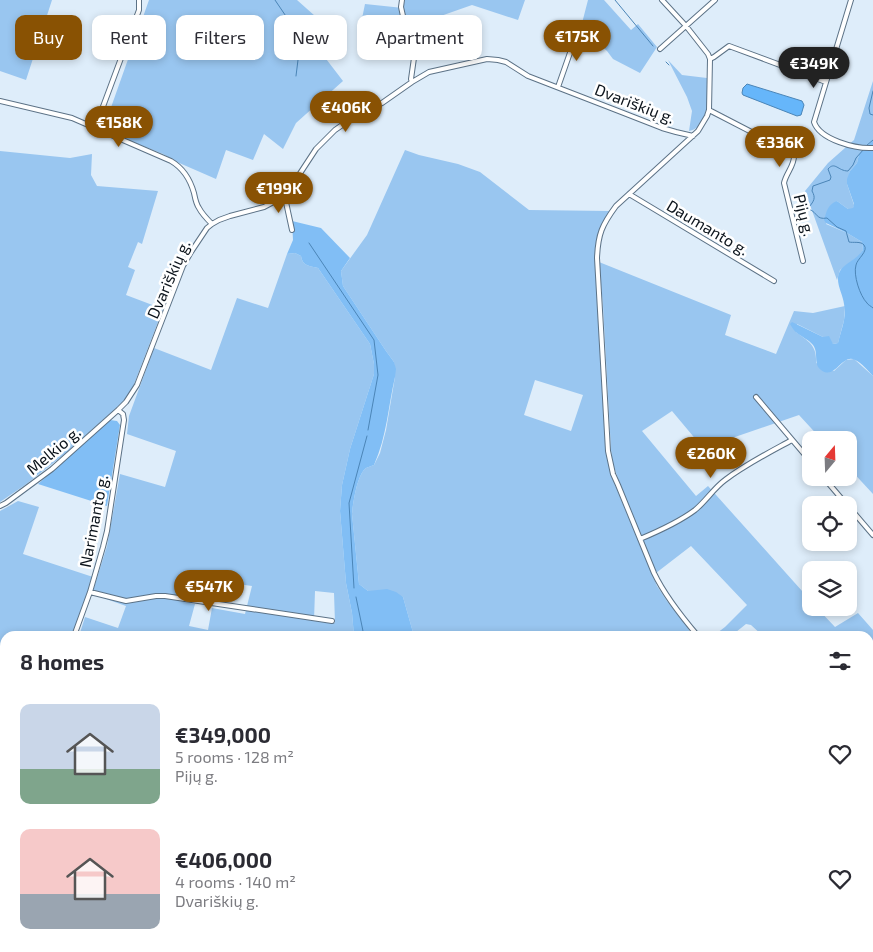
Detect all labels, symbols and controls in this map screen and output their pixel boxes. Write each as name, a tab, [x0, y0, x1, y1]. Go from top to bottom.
chip: Buy	[15, 15, 82, 60]
chip: Rent	[92, 15, 166, 60]
chip: Filters	[176, 15, 264, 60]
chip: New	[274, 15, 347, 60]
chip: Apartment	[357, 15, 482, 60]
pin: €175K	[542, 20, 612, 62]
text: €175K	[555, 26, 599, 45]
pin: €349K	[779, 46, 849, 89]
text: €349K	[789, 53, 839, 72]
street label: Dvariškių g.	[593, 79, 677, 127]
pin: €406K	[311, 90, 381, 133]
text: €406K	[321, 97, 371, 116]
pin: €158K	[84, 106, 154, 148]
text: €158K	[96, 112, 142, 131]
pin: €336K	[745, 126, 815, 168]
text: €336K	[756, 132, 804, 151]
pin: €199K	[244, 172, 314, 214]
text: €199K	[256, 178, 302, 197]
street label: Pijų g.	[790, 192, 819, 238]
street label: Daumanto g.	[664, 195, 752, 259]
street label: Dvariškių g.	[142, 237, 194, 321]
street label: Melkio g.	[22, 422, 84, 478]
north arrow	[802, 431, 858, 486]
map controls	[802, 431, 857, 616]
pin: €260K	[676, 436, 746, 479]
text: €260K	[686, 443, 736, 462]
street label: Narimanto g.	[75, 473, 111, 569]
button: locate	[802, 496, 857, 551]
button: layers	[802, 561, 857, 616]
pin: €547K	[174, 570, 244, 612]
text: €547K	[185, 576, 233, 595]
icon: filters	[826, 647, 854, 675]
text: 8 homes	[20, 649, 104, 674]
text: €349,000	[175, 722, 271, 747]
icon: home	[60, 724, 120, 784]
icon: heart	[826, 740, 854, 768]
text: 5 rooms · 128 m²	[175, 747, 294, 766]
text: Pijų g.	[175, 766, 218, 785]
text: €406,000	[175, 847, 272, 872]
icon: home	[60, 849, 120, 909]
icon: heart	[826, 865, 854, 893]
text: 4 rooms · 140 m²	[175, 872, 296, 891]
text: Dvariškių g.	[175, 891, 259, 910]

